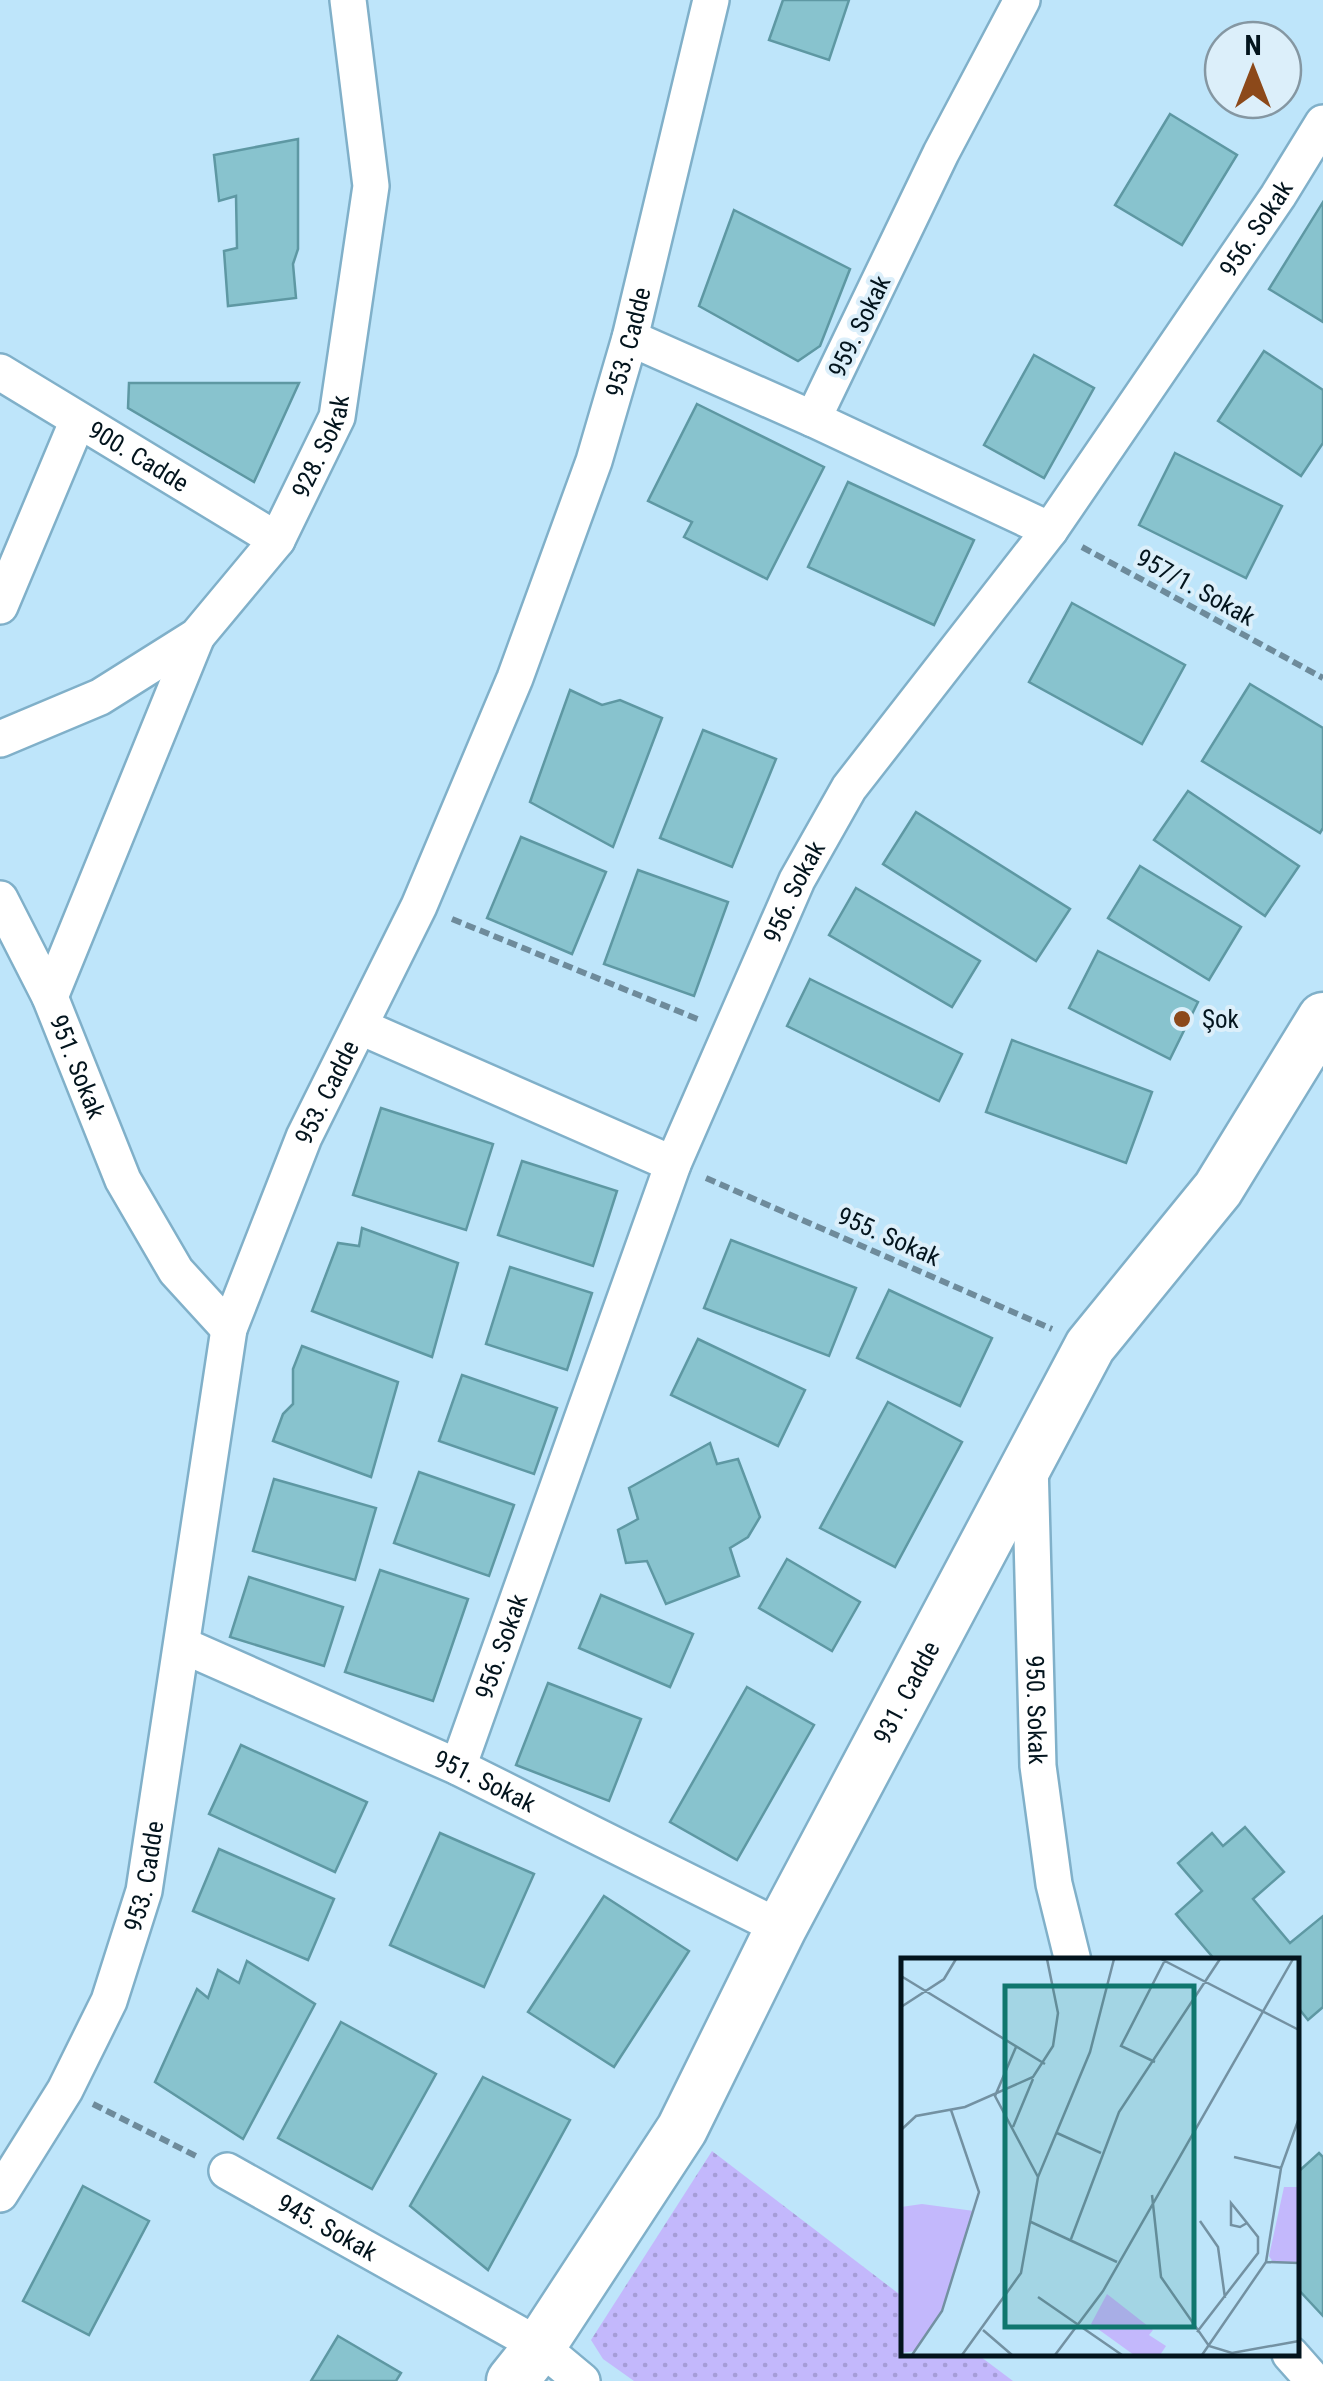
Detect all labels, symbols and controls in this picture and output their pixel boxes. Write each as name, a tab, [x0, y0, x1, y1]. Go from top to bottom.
north arrow	[1203, 20, 1303, 120]
text: N	[1244, 29, 1262, 62]
street label: 956. Sokak	[1213, 175, 1299, 282]
street label: 959. Sokak	[822, 270, 897, 382]
street label: 953. Cadde	[600, 285, 657, 400]
street label: 928. Sokak	[286, 393, 355, 502]
street label: 900. Cadde	[83, 415, 194, 498]
street label: 957/1. Sokak	[1131, 543, 1261, 632]
street label: 956. Sokak	[757, 835, 831, 947]
place label: Şok	[1202, 1005, 1240, 1034]
marker: Şok	[1171, 1008, 1193, 1030]
street label: 951. Sokak	[44, 1011, 111, 1124]
street label: 953. Cadde	[289, 1036, 365, 1149]
street label: 955. Sokak	[833, 1201, 945, 1272]
street label: 956. Sokak	[469, 1590, 534, 1703]
street label: 931. Cadde	[867, 1636, 946, 1749]
street label: 950. Sokak	[1020, 1655, 1052, 1766]
street label: 951. Sokak	[430, 1744, 541, 1819]
street label: 953. Cadde	[118, 1819, 169, 1935]
inset map	[901, 1958, 1298, 2356]
street label: 945. Sokak	[272, 2188, 383, 2267]

